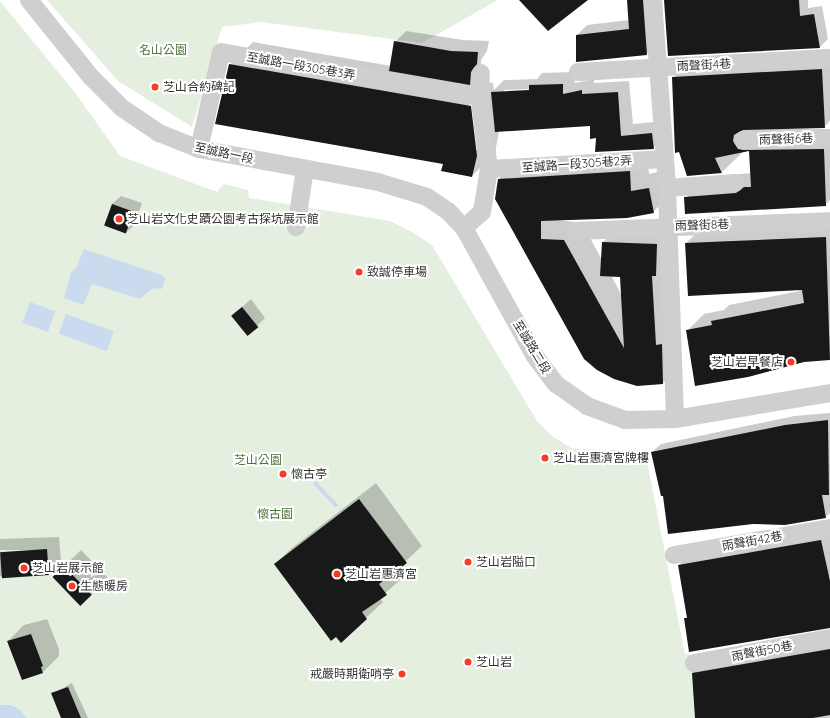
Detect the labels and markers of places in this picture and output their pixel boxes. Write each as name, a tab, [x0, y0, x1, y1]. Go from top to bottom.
place label: 芝山合約碑記	[163, 80, 235, 94]
marker: 芝山合約碑記	[150, 82, 160, 92]
place label: 芝山岩文化史蹟公園考古探坑展示館	[127, 212, 319, 226]
marker: 芝山岩文化史蹟公園考古探坑展示館	[114, 214, 124, 224]
place label: 致誠停車場	[367, 265, 427, 279]
marker: 致誠停車場	[354, 267, 364, 277]
place label: 芝山岩早餐店	[711, 355, 783, 369]
marker: 芝山岩早餐店	[786, 357, 796, 367]
place label: 芝山岩惠濟宮牌樓	[553, 451, 649, 465]
marker: 芝山岩惠濟宮牌樓	[540, 453, 550, 463]
place label: 懷古亭	[291, 467, 327, 481]
marker: 懷古亭	[278, 469, 288, 479]
place label: 芝山岩隘口	[476, 555, 536, 569]
marker: 芝山岩隘口	[463, 557, 473, 567]
place label: 芝山岩展示館	[32, 561, 104, 575]
marker: 芝山岩展示館	[19, 563, 29, 573]
place label: 芝山岩惠濟宮	[345, 567, 417, 581]
marker: 芝山岩惠濟宮	[332, 569, 342, 579]
place label: 生態暖房	[80, 579, 128, 593]
marker: 生態暖房	[67, 581, 77, 591]
place label: 芝山岩	[476, 655, 512, 669]
marker: 芝山岩	[463, 657, 473, 667]
place label: 戒嚴時期衛哨亭	[310, 667, 394, 681]
marker: 戒嚴時期衛哨亭	[397, 669, 407, 679]

